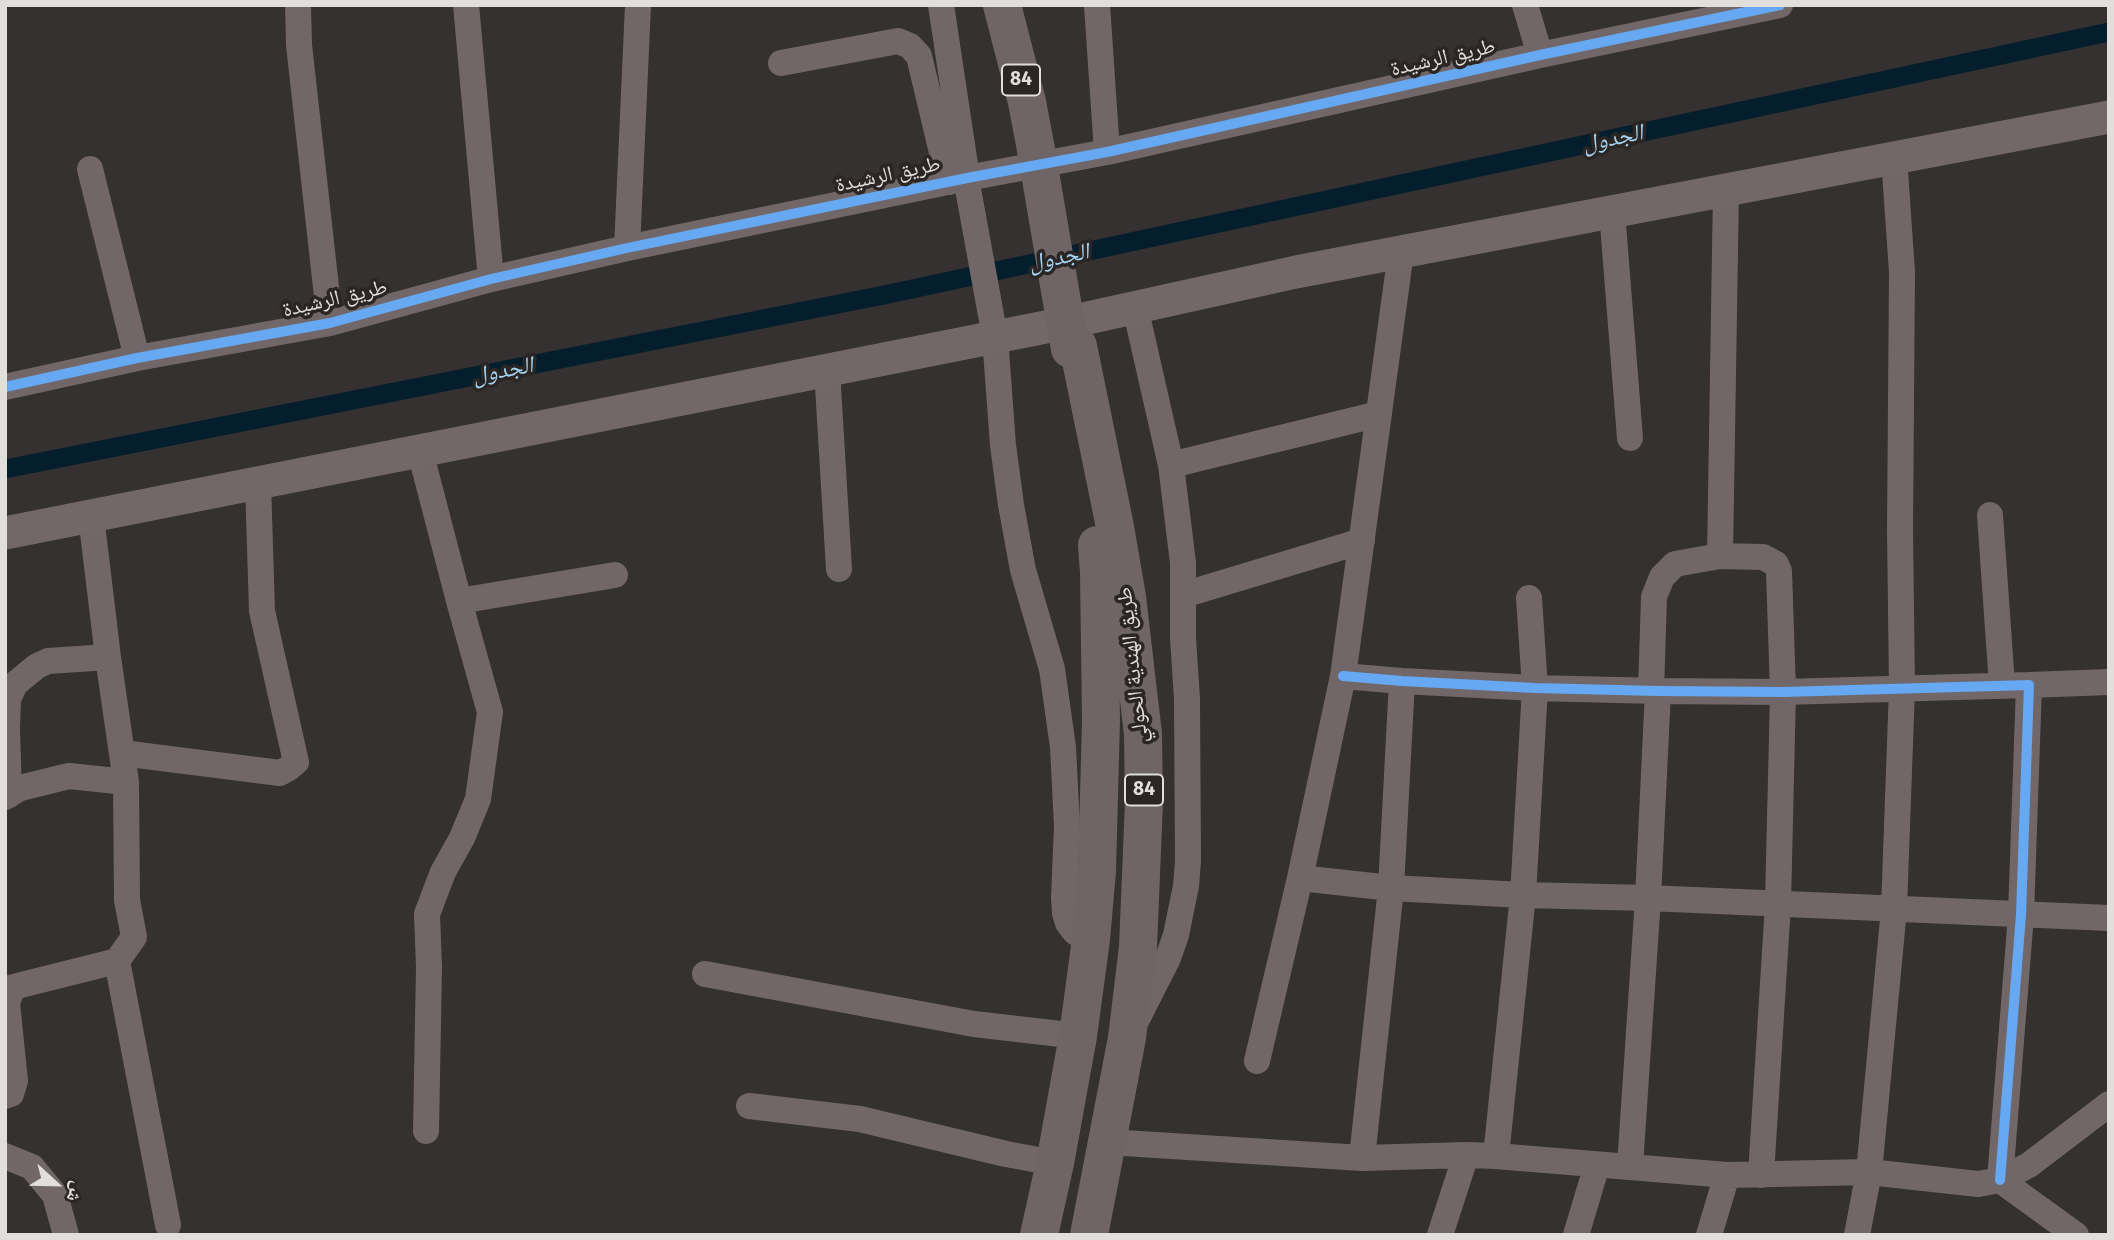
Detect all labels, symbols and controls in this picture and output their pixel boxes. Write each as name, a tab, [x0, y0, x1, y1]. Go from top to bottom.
street label: طريق الرشيدة	[1388, 34, 1498, 82]
road number: 84	[1002, 64, 1040, 96]
water label: الجدول	[1580, 119, 1646, 159]
street label: طريق الرشيدة	[833, 152, 943, 198]
water label: الجدول	[1026, 238, 1092, 278]
street label: طريق الرشيدة	[280, 275, 390, 323]
water label: الجدول	[470, 352, 536, 390]
street label: طريق الهندية الحولي	[1112, 586, 1154, 744]
road number: 84	[1125, 775, 1163, 806]
north arrow	[21, 1149, 91, 1219]
text: ش	[61, 1178, 90, 1206]

